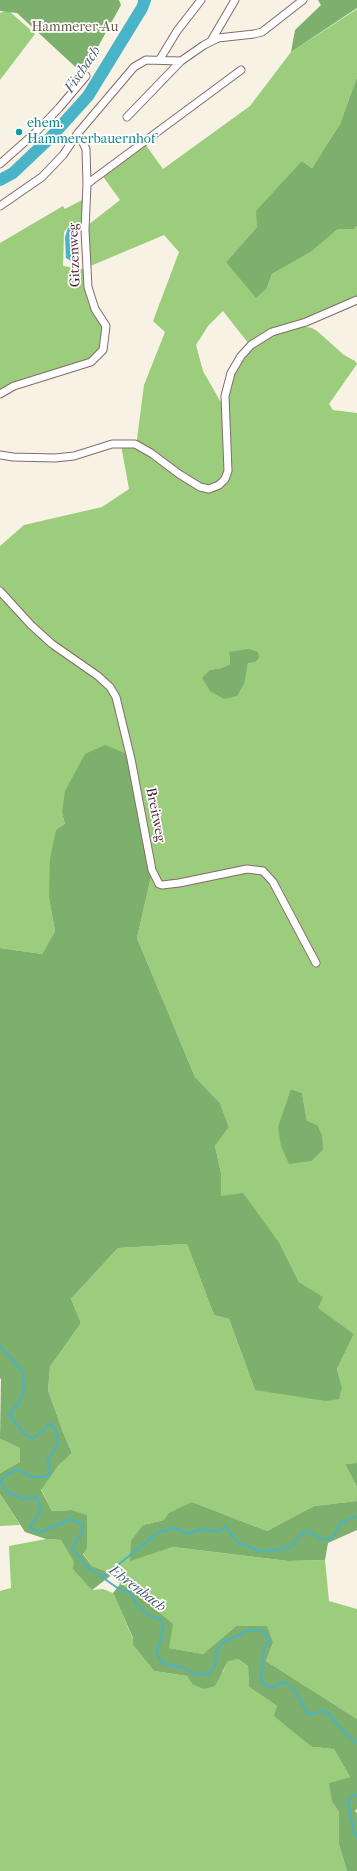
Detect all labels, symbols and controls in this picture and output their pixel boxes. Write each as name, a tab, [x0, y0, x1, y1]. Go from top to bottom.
park label: Hammerer-Au	[32, 20, 118, 36]
water label: Fischach	[61, 43, 105, 97]
place label: ehem. Hammererbauernhof	[27, 116, 155, 148]
marker: ehem. Hammererbauernhof	[14, 127, 24, 137]
street label: Gitzenweg	[65, 222, 85, 288]
street label: Breitweg	[141, 786, 169, 844]
water label: Ehrenbach	[105, 1562, 169, 1616]

